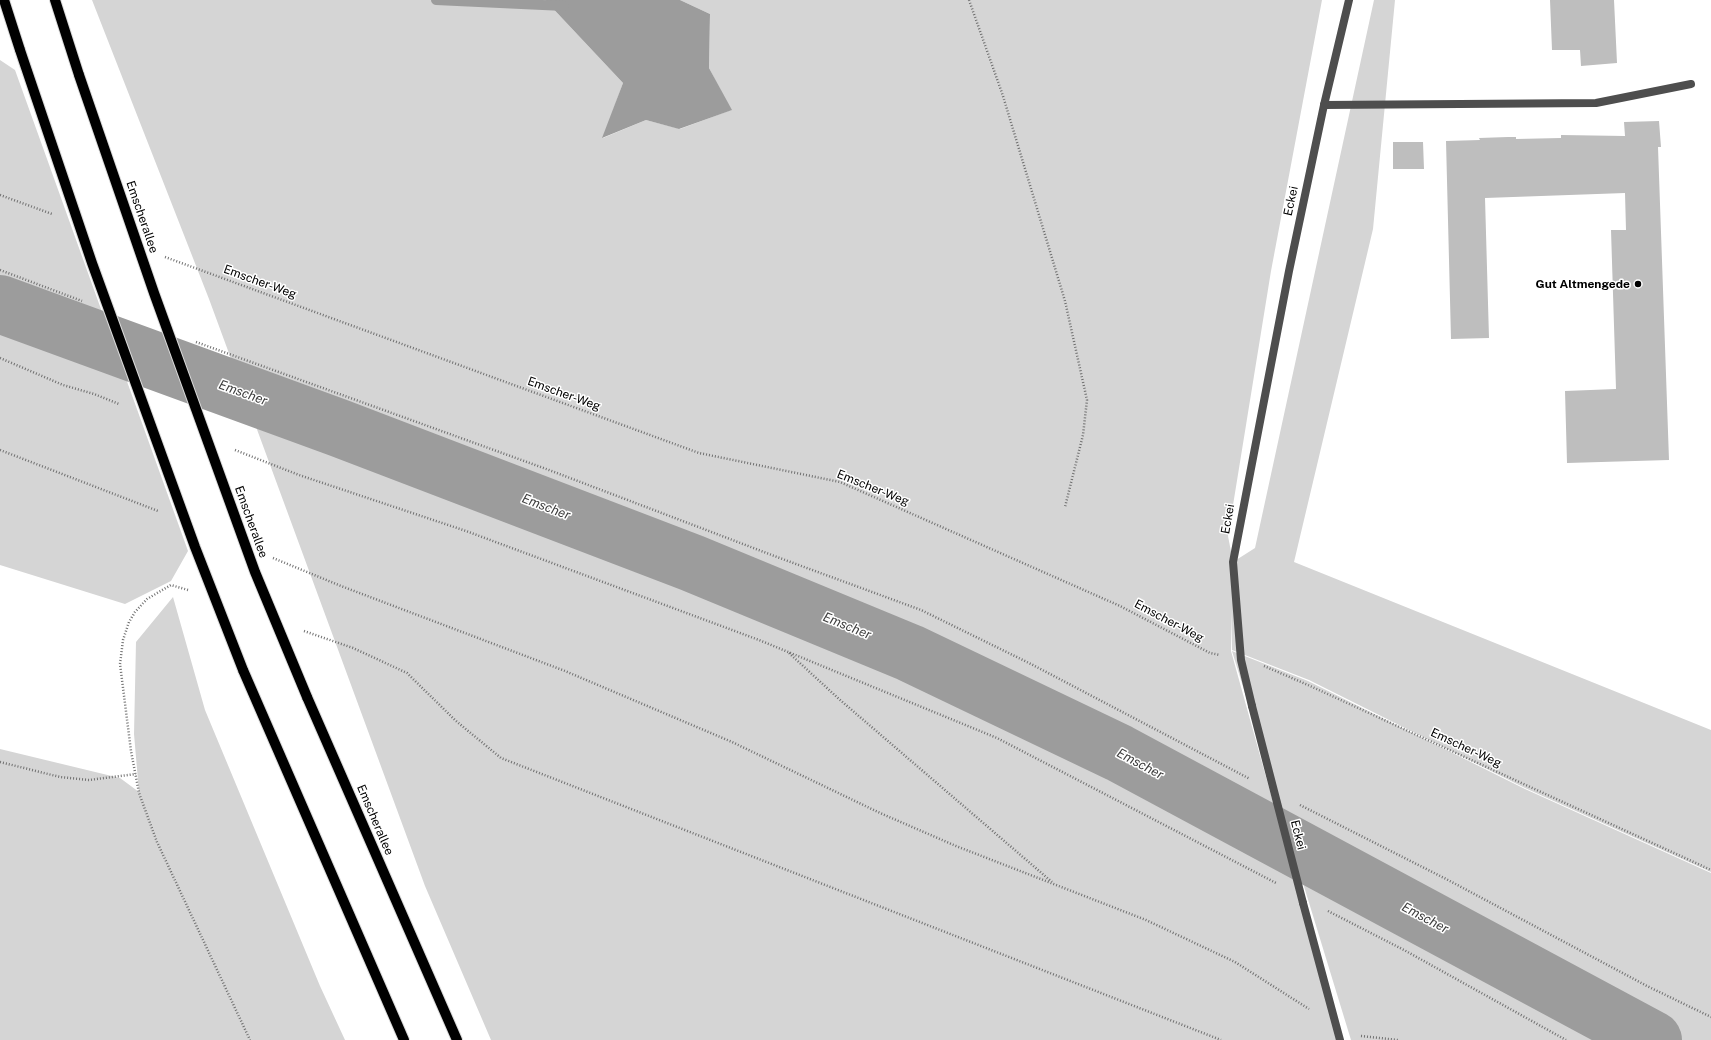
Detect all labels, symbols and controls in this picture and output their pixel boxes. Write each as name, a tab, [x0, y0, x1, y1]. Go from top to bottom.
street label: Emscherallee	[123, 179, 161, 255]
street label: Eckei	[1281, 185, 1301, 217]
street label: Emscher-Weg	[222, 262, 298, 302]
place label: Gut Altmengede	[1536, 277, 1630, 291]
marker: Gut Altmengede	[1633, 279, 1643, 289]
street label: Emscher-Weg	[526, 374, 602, 414]
water label: Emscher	[217, 377, 269, 409]
street label: Emscher-Weg	[835, 467, 911, 509]
street label: Emscherallee	[231, 484, 271, 560]
water label: Emscher	[520, 491, 572, 523]
street label: Eckei	[1218, 503, 1238, 535]
street label: Emscher-Weg	[1132, 597, 1206, 645]
water label: Emscher	[821, 609, 873, 643]
street label: Emscher-Weg	[1428, 725, 1504, 771]
water label: Emscher	[1114, 745, 1166, 783]
street label: Emscherallee	[354, 783, 396, 857]
street label: Eckei	[1287, 819, 1309, 851]
water label: Emscher	[1399, 899, 1451, 937]

